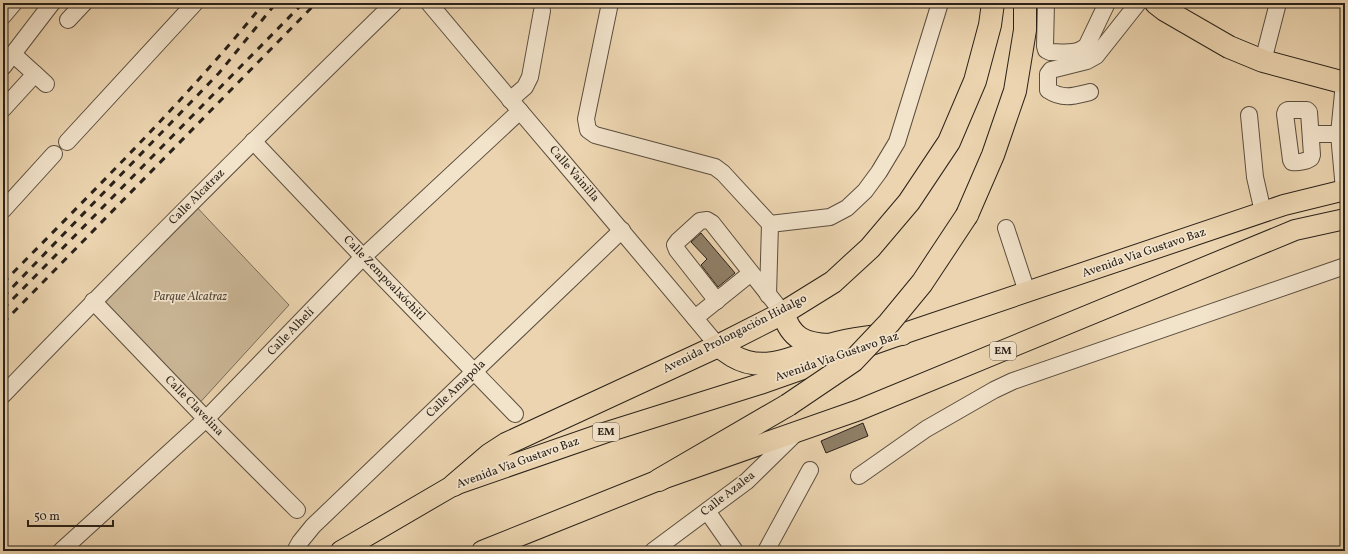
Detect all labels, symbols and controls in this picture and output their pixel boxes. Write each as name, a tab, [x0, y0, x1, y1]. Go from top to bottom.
street label: Calle Vainilla	[545, 143, 603, 205]
street label: Calle Alcatraz	[165, 165, 229, 229]
street label: Avenida Via Gustavo Baz	[1080, 224, 1208, 282]
street label: Calle Zempoalxóchitl	[339, 232, 429, 324]
park label: Parque Alcatraz	[153, 289, 227, 305]
street label: Avenida Prolongación Hidalgo	[660, 291, 810, 377]
street label: Calle Alhelí	[264, 304, 318, 360]
street label: Avenida Via Gustavo Baz	[773, 328, 901, 386]
road number: EM	[990, 342, 1016, 360]
street label: Calle Amapola	[423, 357, 489, 421]
street label: Calle Clavelina	[161, 372, 227, 440]
road number: EM	[593, 423, 619, 441]
street label: Avenida Via Gustavo Baz	[454, 433, 582, 493]
street label: Calle Azalea	[698, 468, 758, 520]
scale bar	[28, 502, 113, 528]
text: 50 m	[34, 509, 60, 525]

